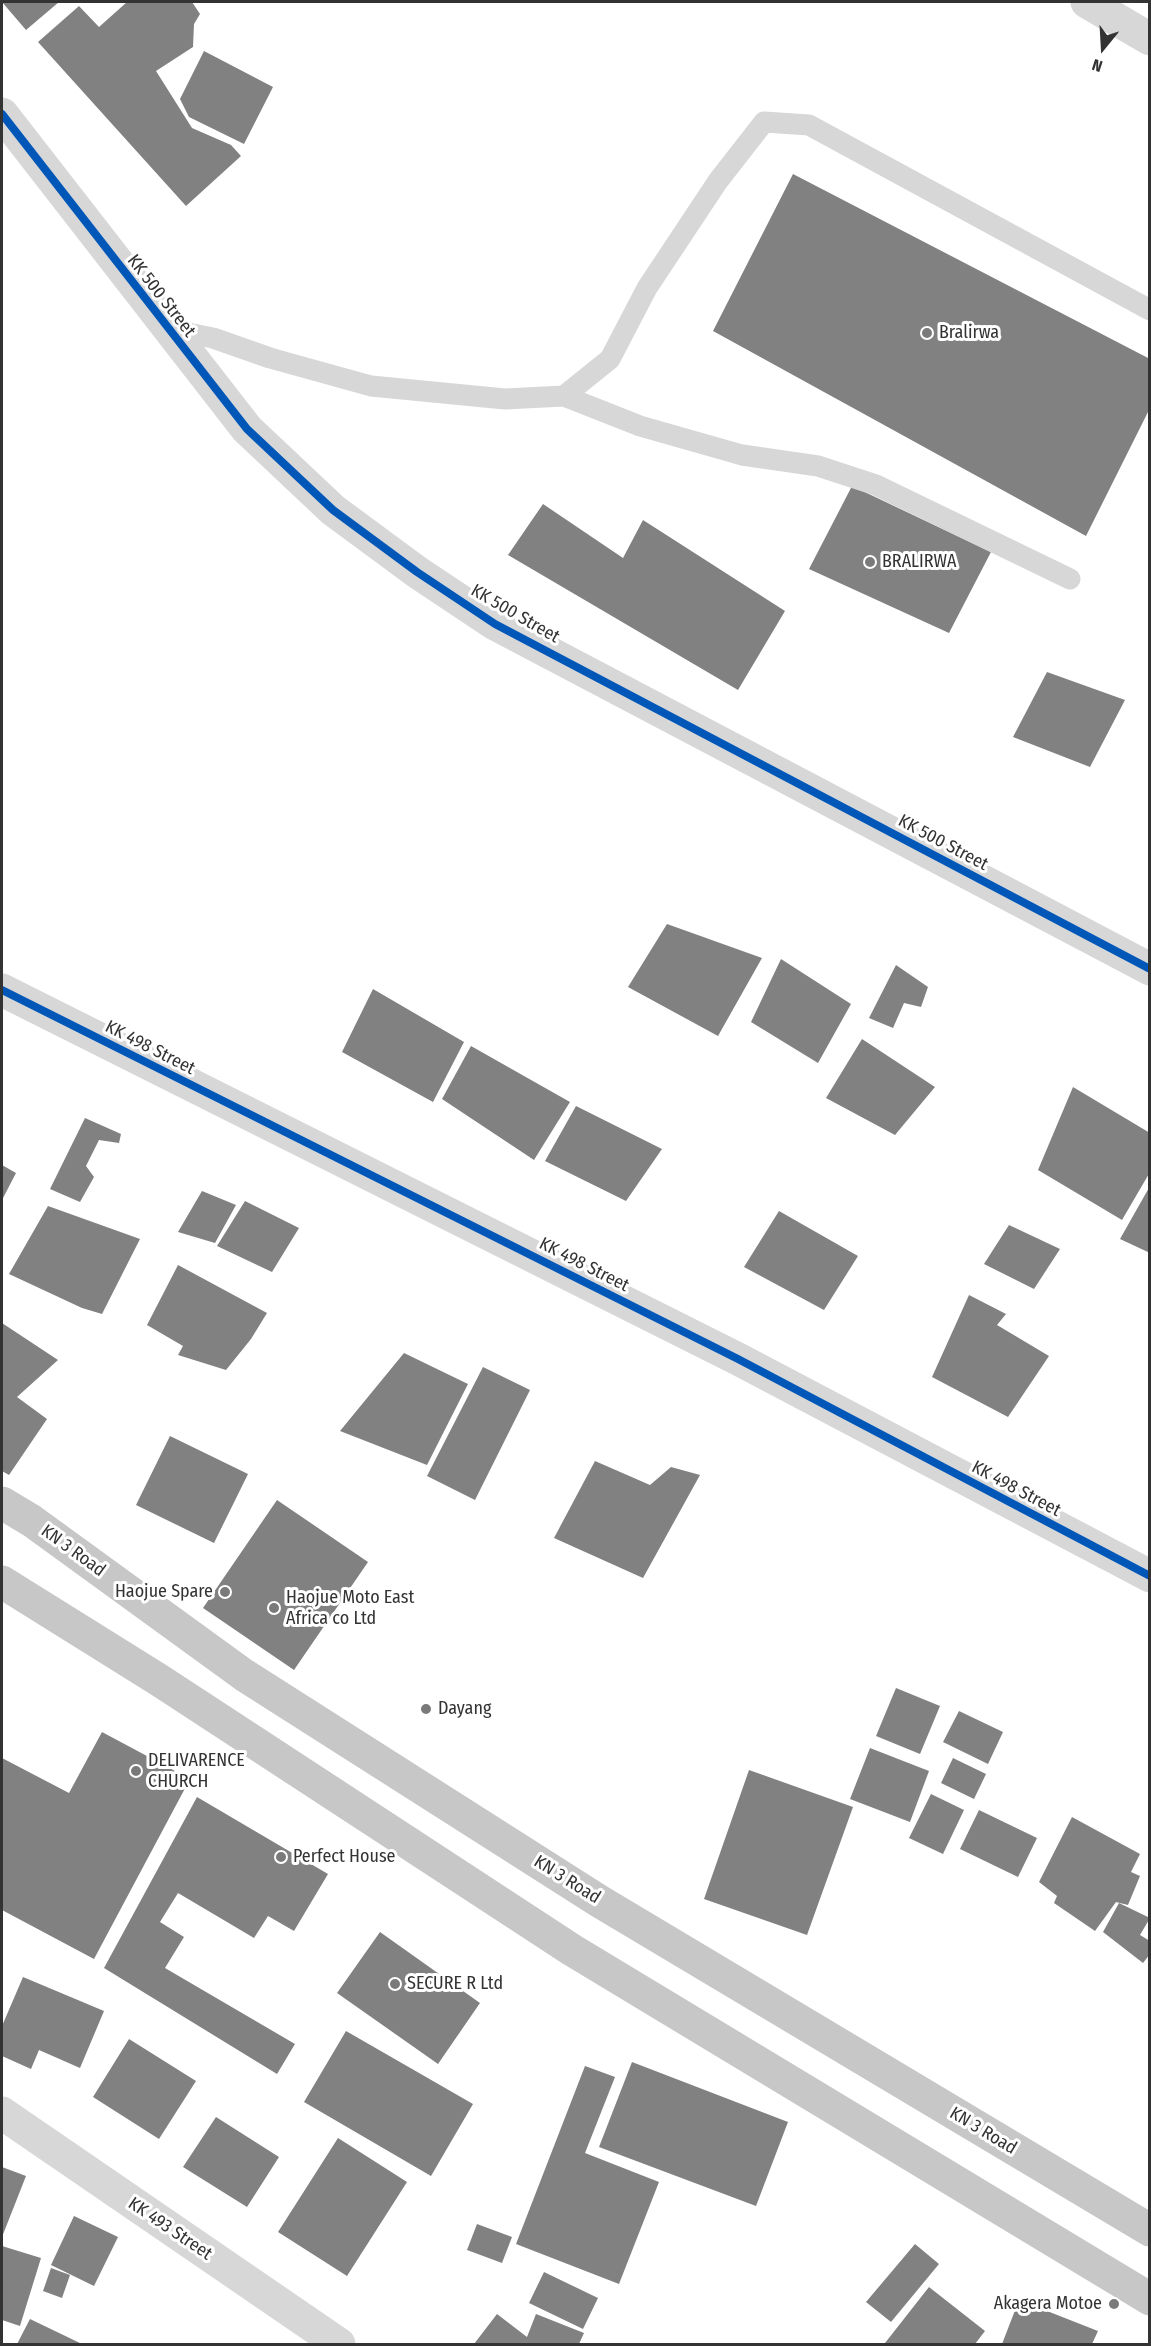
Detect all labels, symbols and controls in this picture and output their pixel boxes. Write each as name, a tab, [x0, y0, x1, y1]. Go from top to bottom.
north arrow	[1073, 18, 1133, 78]
text: N	[1090, 55, 1105, 76]
street label: KK 500 Street	[122, 250, 200, 342]
place label: Bralirwa	[939, 322, 999, 344]
marker: Bralirwa	[920, 326, 934, 340]
place label: BRALIRWA	[882, 551, 957, 573]
marker: BRALIRWA	[863, 555, 877, 569]
street label: KK 500 Street	[467, 580, 563, 648]
street label: KK 500 Street	[894, 810, 992, 876]
street label: KK 498 Street	[101, 1016, 199, 1080]
street label: KK 498 Street	[535, 1233, 633, 1297]
street label: KK 498 Street	[968, 1456, 1064, 1522]
street label: KN 3 Road	[37, 1520, 109, 1582]
place label: Haojue Spare	[115, 1581, 213, 1603]
marker: Haojue Spare	[218, 1585, 232, 1599]
place label: Haojue Moto East Africa co Ltd	[286, 1587, 414, 1630]
marker: Haojue Moto East Africa co Ltd	[267, 1601, 281, 1615]
place label: Dayang	[438, 1698, 491, 1720]
marker: Dayang	[419, 1702, 433, 1716]
place label: DELIVARENCE CHURCH	[148, 1750, 245, 1792]
marker: DELIVARENCE CHURCH	[129, 1764, 143, 1778]
place label: Perfect House	[293, 1846, 395, 1868]
marker: Perfect House	[274, 1850, 288, 1864]
street label: KN 3 Road	[530, 1851, 604, 1909]
place label: SECURE R Ltd	[407, 1973, 503, 1995]
marker: SECURE R Ltd	[388, 1977, 402, 1991]
street label: KN 3 Road	[946, 2103, 1020, 2159]
street label: KK 493 Street	[124, 2193, 216, 2265]
place label: Akagera Motoe	[994, 2293, 1102, 2315]
marker: Akagera Motoe	[1107, 2297, 1121, 2311]

